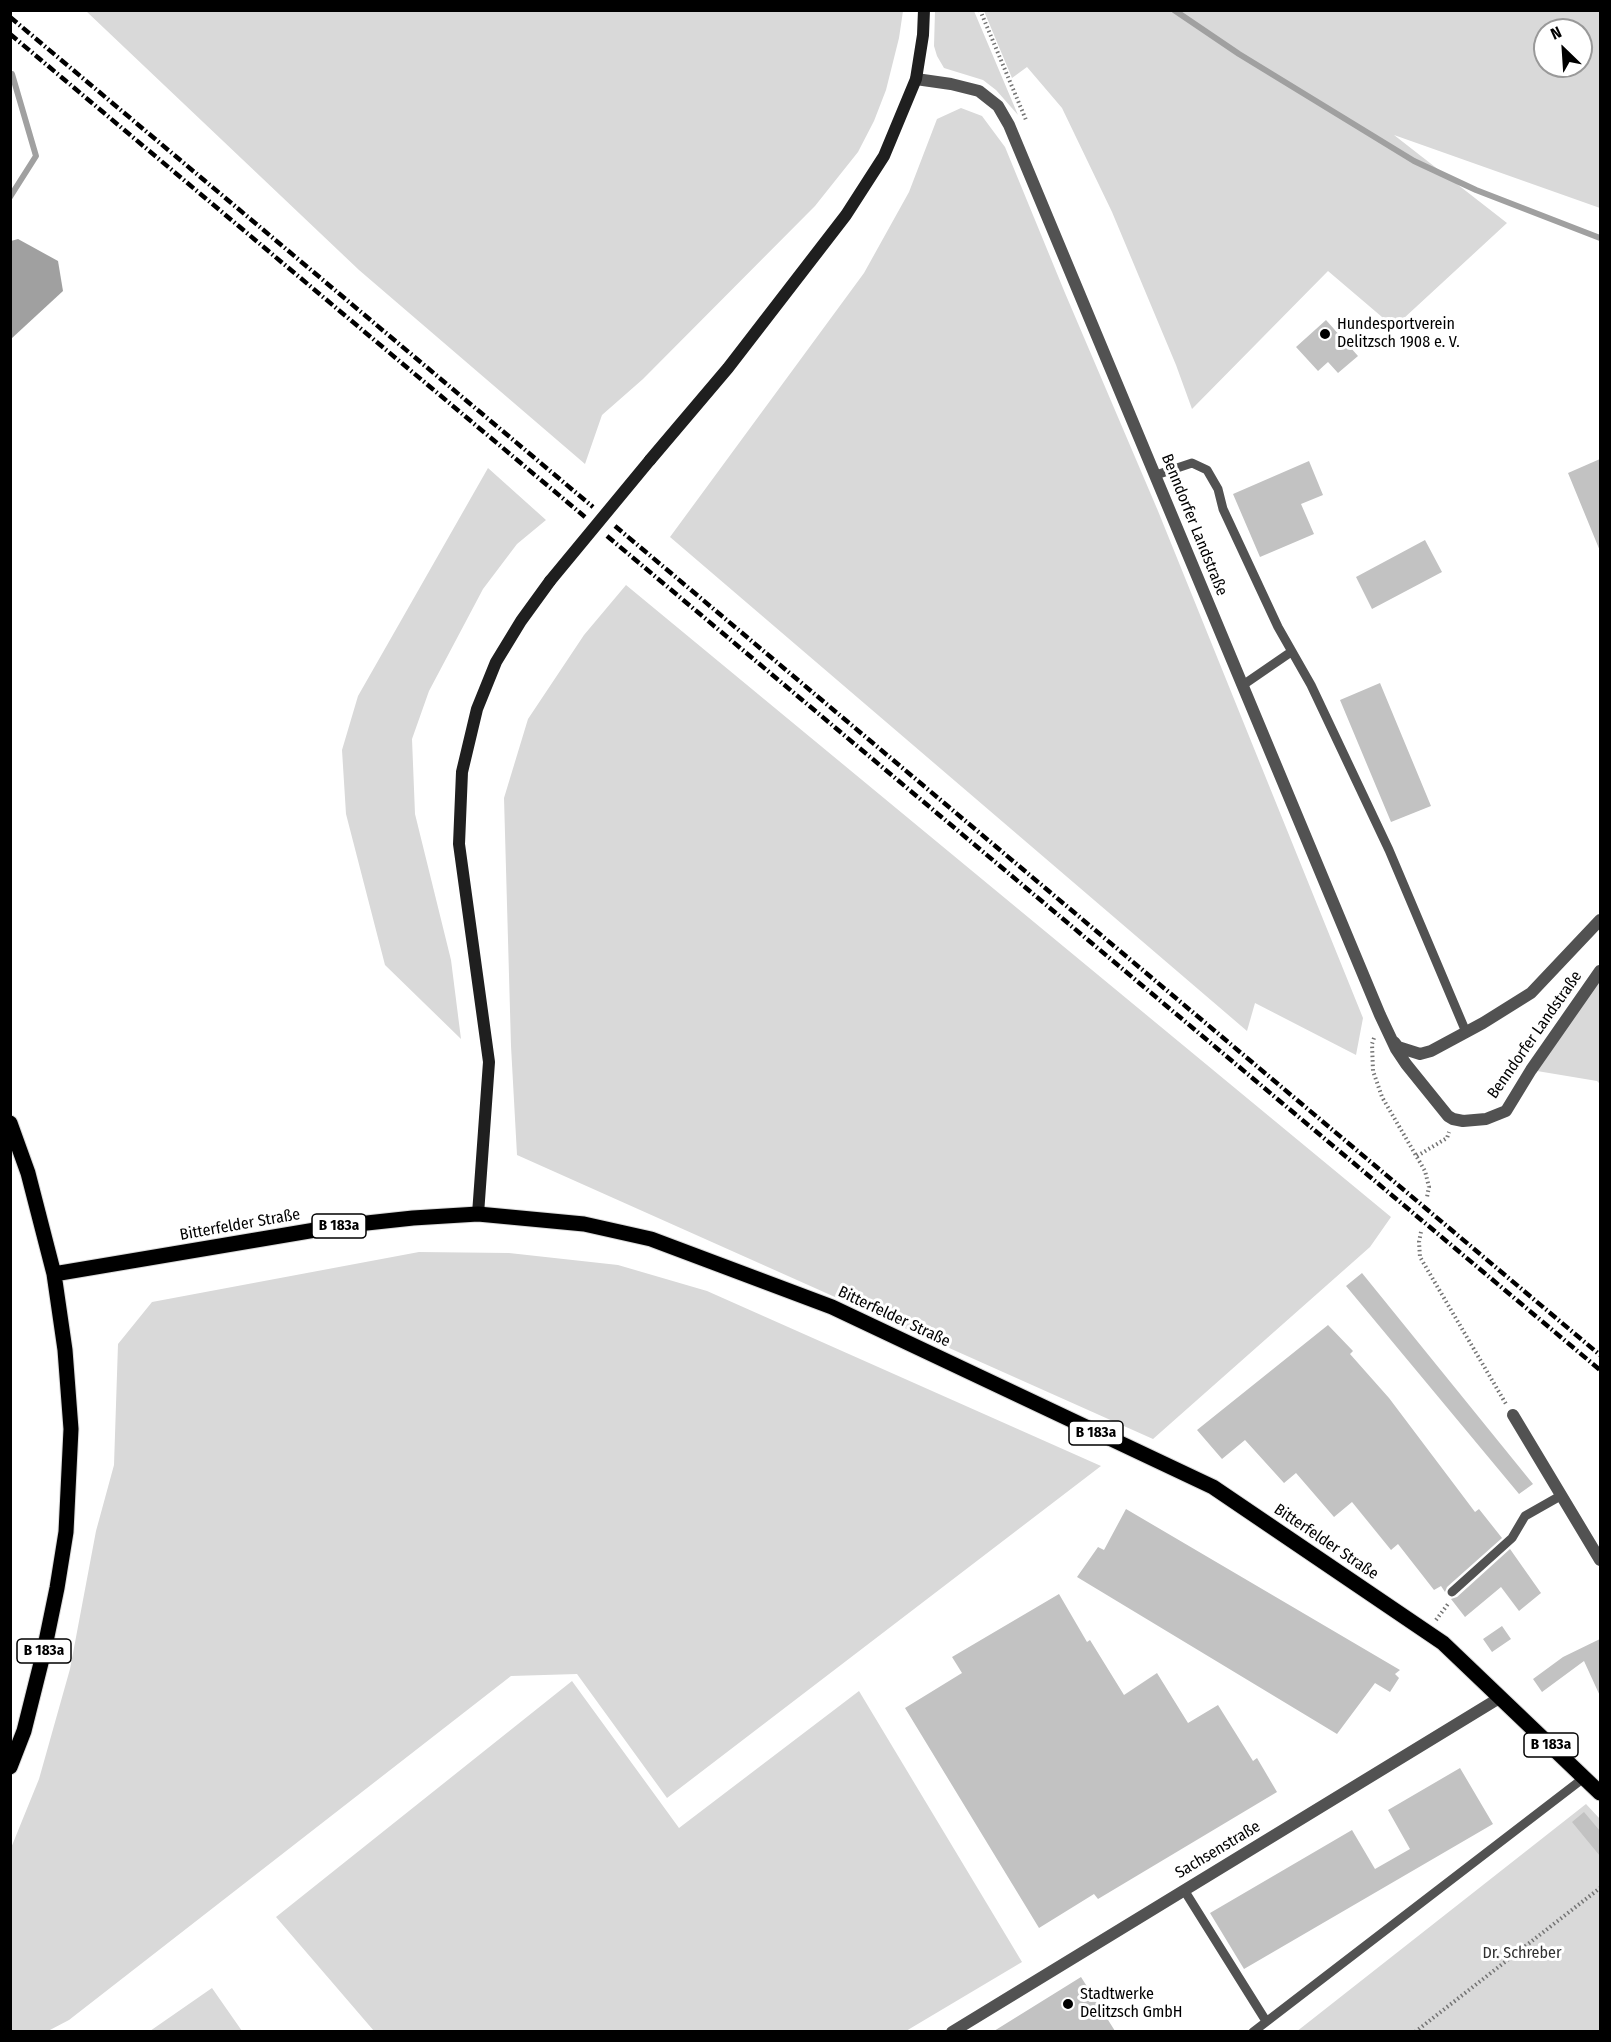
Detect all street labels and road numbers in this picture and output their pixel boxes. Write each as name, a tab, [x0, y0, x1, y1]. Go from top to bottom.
street label: Benndorfer Landstraße	[1157, 451, 1231, 599]
street label: Benndorfer Landstraße	[1484, 968, 1586, 1102]
street label: Bitterfelder Straße	[178, 1205, 302, 1245]
road number: B 183a	[312, 1214, 366, 1238]
street label: Bitterfelder Straße	[835, 1283, 953, 1351]
road number: B 183a	[1069, 1421, 1123, 1445]
street label: Bitterfelder Straße	[1270, 1500, 1382, 1584]
road number: B 183a	[17, 1639, 71, 1663]
road number: B 183a	[1524, 1733, 1578, 1757]
street label: Sachsenstraße	[1172, 1817, 1264, 1883]

